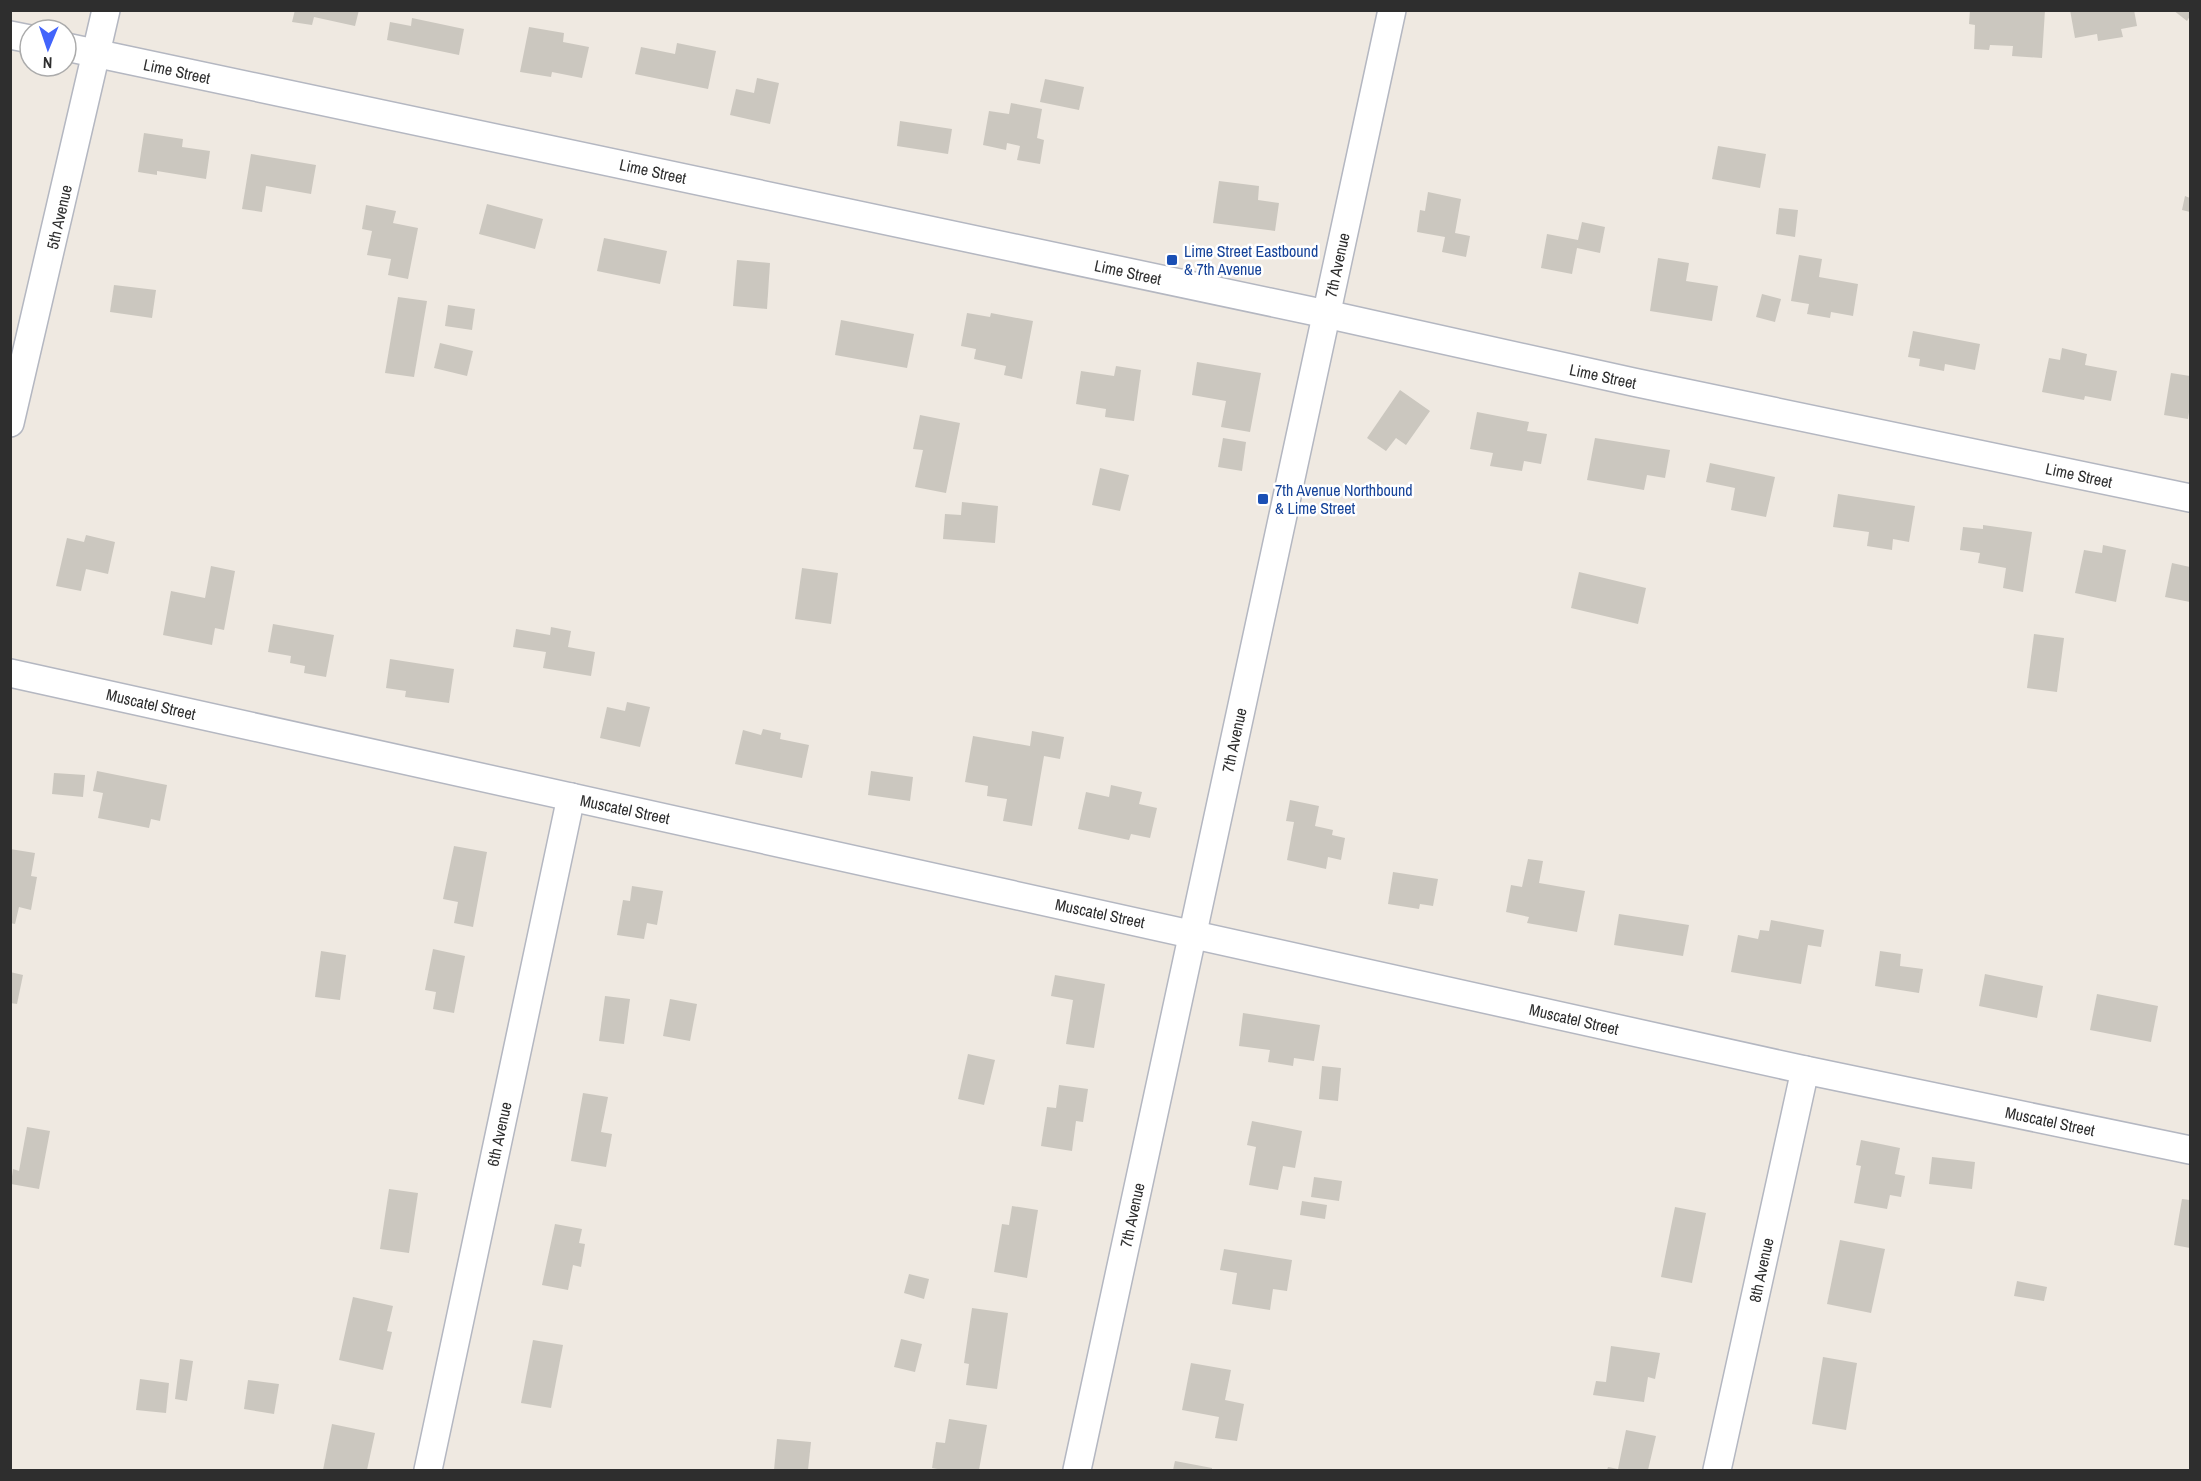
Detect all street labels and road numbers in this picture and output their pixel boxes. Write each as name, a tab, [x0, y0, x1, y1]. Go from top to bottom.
street label: Lime Street	[142, 53, 213, 89]
street label: Lime Street	[618, 153, 689, 189]
street label: 5th Avenue	[41, 183, 77, 251]
street label: 7th Avenue	[1319, 231, 1355, 299]
street label: Lime Street	[1093, 254, 1164, 290]
street label: Lime Street	[1568, 358, 1639, 394]
street label: Lime Street	[2044, 457, 2115, 493]
street label: Muscatel Street	[104, 683, 198, 725]
street label: 7th Avenue	[1216, 706, 1252, 774]
street label: Muscatel Street	[578, 789, 672, 829]
street label: Muscatel Street	[1053, 893, 1147, 933]
street label: Muscatel Street	[1527, 998, 1621, 1040]
street label: 6th Avenue	[481, 1100, 517, 1168]
street label: Muscatel Street	[2003, 1101, 2097, 1141]
street label: 7th Avenue	[1114, 1181, 1150, 1249]
street label: 8th Avenue	[1743, 1236, 1779, 1304]

